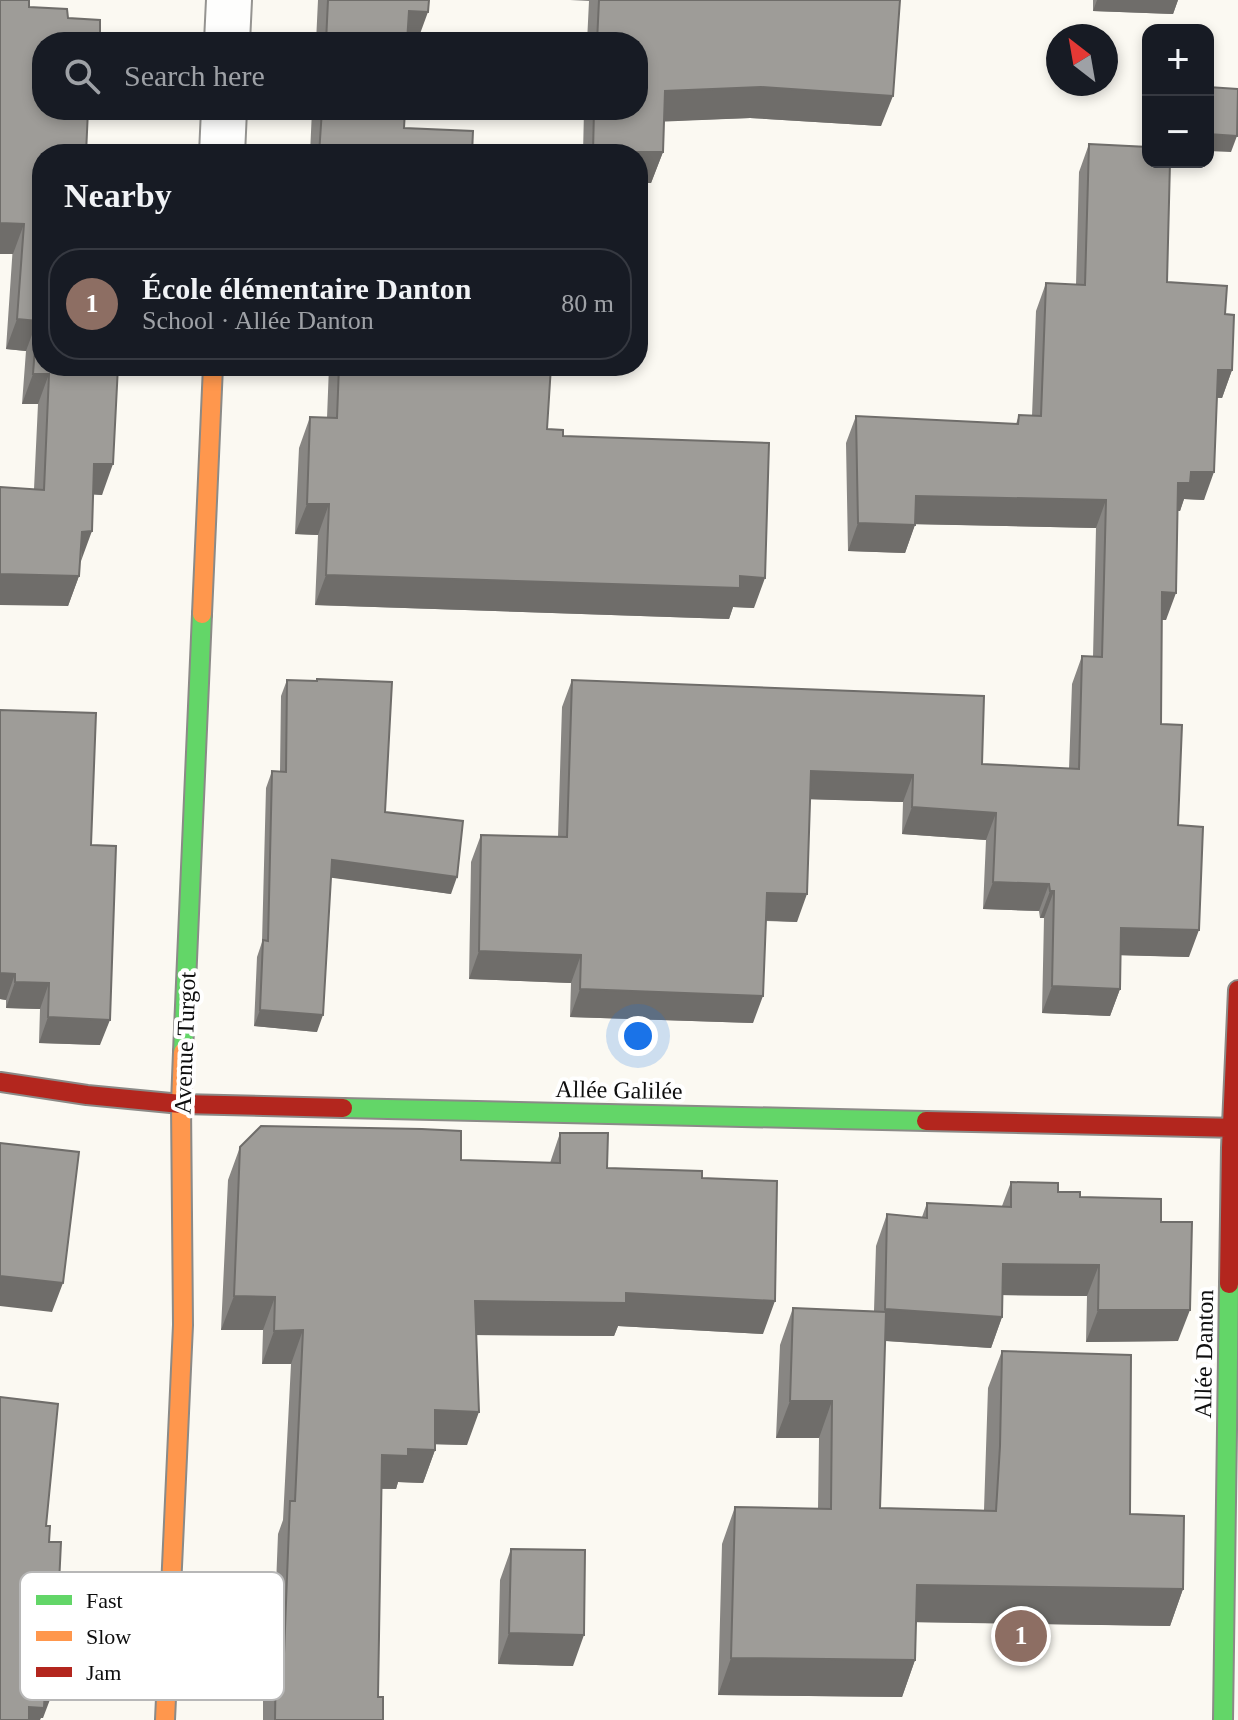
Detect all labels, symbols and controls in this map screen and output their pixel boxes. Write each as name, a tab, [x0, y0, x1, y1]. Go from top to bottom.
north arrow	[1046, 24, 1118, 96]
map controls	[1142, 24, 1214, 168]
button: +	[1142, 24, 1214, 96]
search box	[32, 32, 648, 120]
icon: search	[60, 54, 104, 98]
text: Search here	[124, 59, 265, 92]
button: −	[1142, 96, 1214, 168]
text: Nearby	[64, 177, 172, 214]
text: École élémentaire Danton	[142, 272, 471, 305]
text: 1	[86, 289, 99, 318]
text: 80 m	[561, 289, 614, 318]
text: School · Allée Danton	[142, 306, 374, 335]
street label: Avenue Turgot	[170, 971, 200, 1115]
your location	[618, 1016, 658, 1056]
street label: Allée Galilée	[555, 1076, 683, 1104]
street label: Allée Danton	[1190, 1289, 1218, 1419]
legend	[20, 1572, 284, 1700]
text: Fast	[86, 1588, 123, 1613]
pin: 1	[995, 1606, 1047, 1666]
text: Slow	[86, 1624, 131, 1649]
text: Jam	[86, 1660, 121, 1685]

